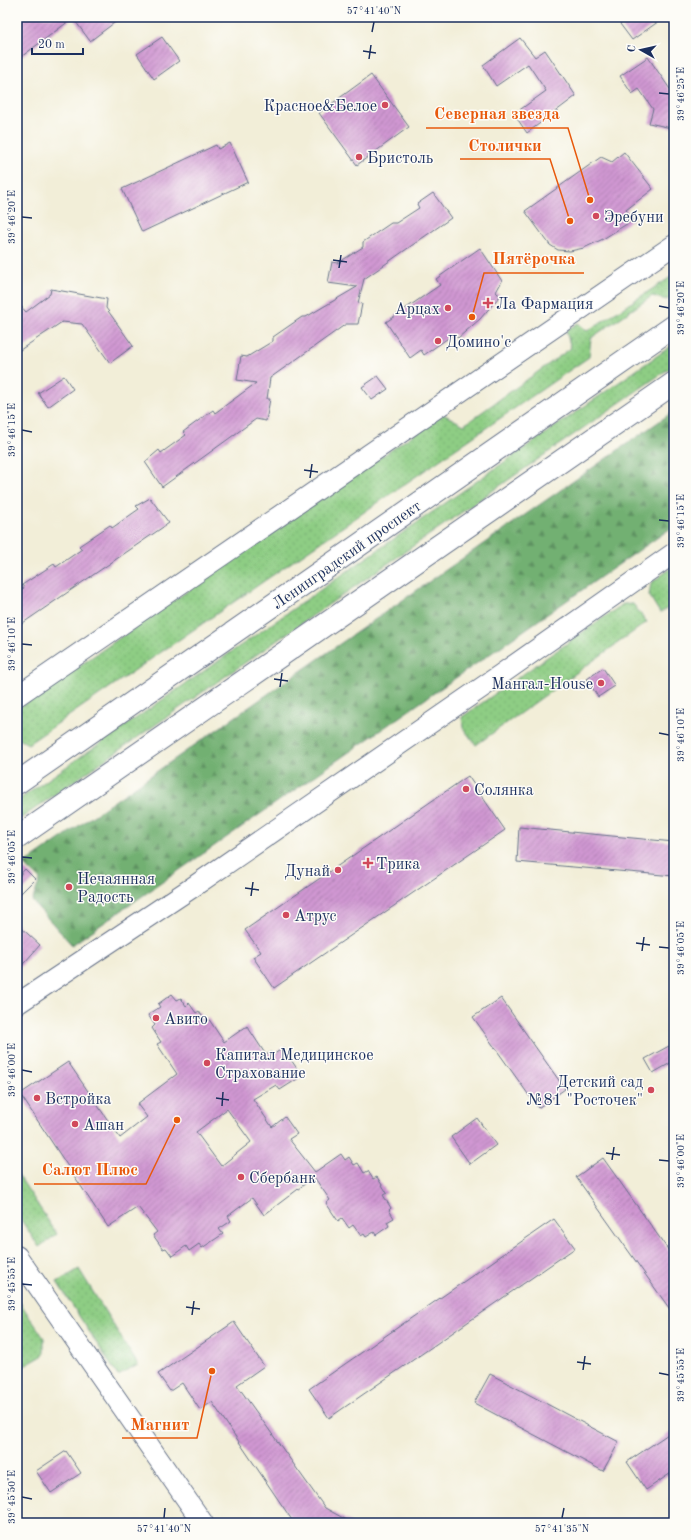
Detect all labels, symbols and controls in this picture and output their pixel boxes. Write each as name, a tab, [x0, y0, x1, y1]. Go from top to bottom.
text: 57°41'40"N	[347, 6, 402, 16]
scale bar	[32, 30, 83, 56]
north arrow	[621, 30, 661, 70]
text: 20 m	[38, 39, 65, 51]
text: С	[627, 44, 639, 53]
text: 39°46'25"E	[676, 67, 686, 121]
place label: Красное&Белое	[263, 99, 377, 115]
callout: Северная звезда	[426, 99, 568, 128]
marker: Красное&Белое	[380, 100, 390, 110]
text: Северная звезда	[434, 106, 560, 123]
callout: Столички	[460, 130, 550, 159]
text: Столички	[468, 138, 542, 155]
place label: Бристоль	[367, 151, 433, 167]
marker: Бристоль	[354, 152, 364, 162]
text: 39°46'20"E	[7, 190, 17, 244]
place label: Эребуни	[604, 210, 664, 226]
marker: Эребуни	[591, 211, 601, 221]
callout: Пятёрочка	[484, 244, 584, 273]
text: Пятёрочка	[492, 251, 576, 268]
text: 39°46'20"E	[676, 281, 686, 335]
place label: Ла Фармация	[496, 297, 593, 313]
marker: Ла Фармация	[483, 298, 493, 308]
place label: Арцах	[394, 302, 440, 318]
marker: Арцах	[443, 303, 453, 313]
place label: Домино'c	[446, 335, 511, 351]
marker: Домино'c	[433, 336, 443, 346]
text: 39°46'15"E	[7, 403, 17, 457]
text: 39°46'15"E	[676, 494, 686, 548]
street label: Ленинградский проспект	[270, 498, 424, 613]
text: 39°46'10"E	[7, 617, 17, 671]
place label: Мангал-House	[491, 677, 593, 693]
marker: Мангал-House	[596, 678, 606, 688]
text: 39°46'10"E	[676, 708, 686, 762]
place label: Солянка	[474, 783, 534, 799]
marker: Солянка	[461, 784, 471, 794]
text: 39°46'05"E	[7, 830, 17, 884]
place label: Трика	[376, 857, 420, 873]
marker: Трика	[363, 858, 373, 868]
place label: Дунай	[284, 864, 330, 880]
marker: Дунай	[333, 865, 343, 875]
place label: Нечаянная Радость	[77, 872, 155, 906]
marker: Нечаянная Радость	[64, 882, 74, 892]
place label: Атрус	[294, 909, 336, 925]
marker: Атрус	[281, 910, 291, 920]
text: 39°46'05"E	[676, 921, 686, 975]
place label: Авито	[164, 1012, 208, 1028]
marker: Авито	[151, 1013, 161, 1023]
text: 39°46'00"E	[7, 1043, 17, 1097]
place label: Капитал Медицинское Страхование	[215, 1048, 374, 1082]
marker: Капитал Медицинское Страхование	[202, 1058, 212, 1068]
place label: Детский сад №81 "Росточек"	[526, 1075, 643, 1109]
marker: Детский сад №81 "Росточек"	[646, 1085, 656, 1095]
place label: Встройка	[45, 1092, 111, 1108]
marker: Встройка	[32, 1093, 42, 1103]
place label: Ашан	[83, 1118, 124, 1134]
marker: Ашан	[70, 1119, 80, 1129]
text: 39°46'00"E	[676, 1134, 686, 1188]
callout: Салют Плюс	[34, 1155, 146, 1184]
text: Салют Плюс	[42, 1162, 138, 1179]
place label: Сбербанк	[249, 1171, 316, 1187]
marker: Сбербанк	[236, 1172, 246, 1182]
text: 39°45'55"E	[7, 1257, 17, 1311]
text: 39°45'55"E	[676, 1348, 686, 1402]
callout: Магнит	[122, 1409, 197, 1438]
text: Магнит	[131, 1417, 189, 1434]
text: 39°45'50"E	[7, 1470, 17, 1524]
text: 57°41'40"N	[137, 1524, 192, 1534]
text: 57°41'35"N	[535, 1524, 590, 1534]

